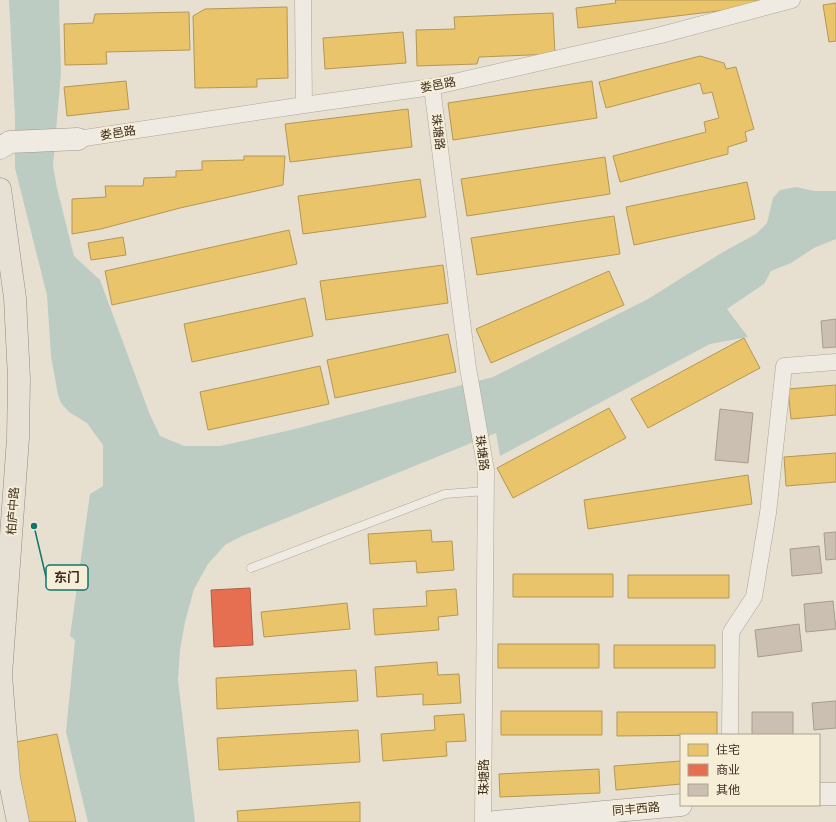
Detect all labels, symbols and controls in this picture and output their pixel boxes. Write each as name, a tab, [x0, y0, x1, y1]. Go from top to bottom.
street label: 娄邑路	[419, 74, 457, 96]
street label: 珠塘路	[428, 113, 448, 151]
street label: 娄邑路	[99, 122, 137, 144]
street label: 珠塘路	[472, 434, 492, 472]
street label: 柏庐中路	[3, 486, 23, 536]
callout: 东门	[46, 565, 88, 590]
text: 东门	[54, 569, 80, 586]
legend	[680, 734, 820, 806]
text: 住宅	[716, 742, 740, 758]
street label: 珠塘路	[476, 759, 492, 795]
text: 商业	[716, 762, 740, 778]
text: 其他	[716, 782, 740, 798]
street label: 同丰西路	[611, 799, 661, 819]

